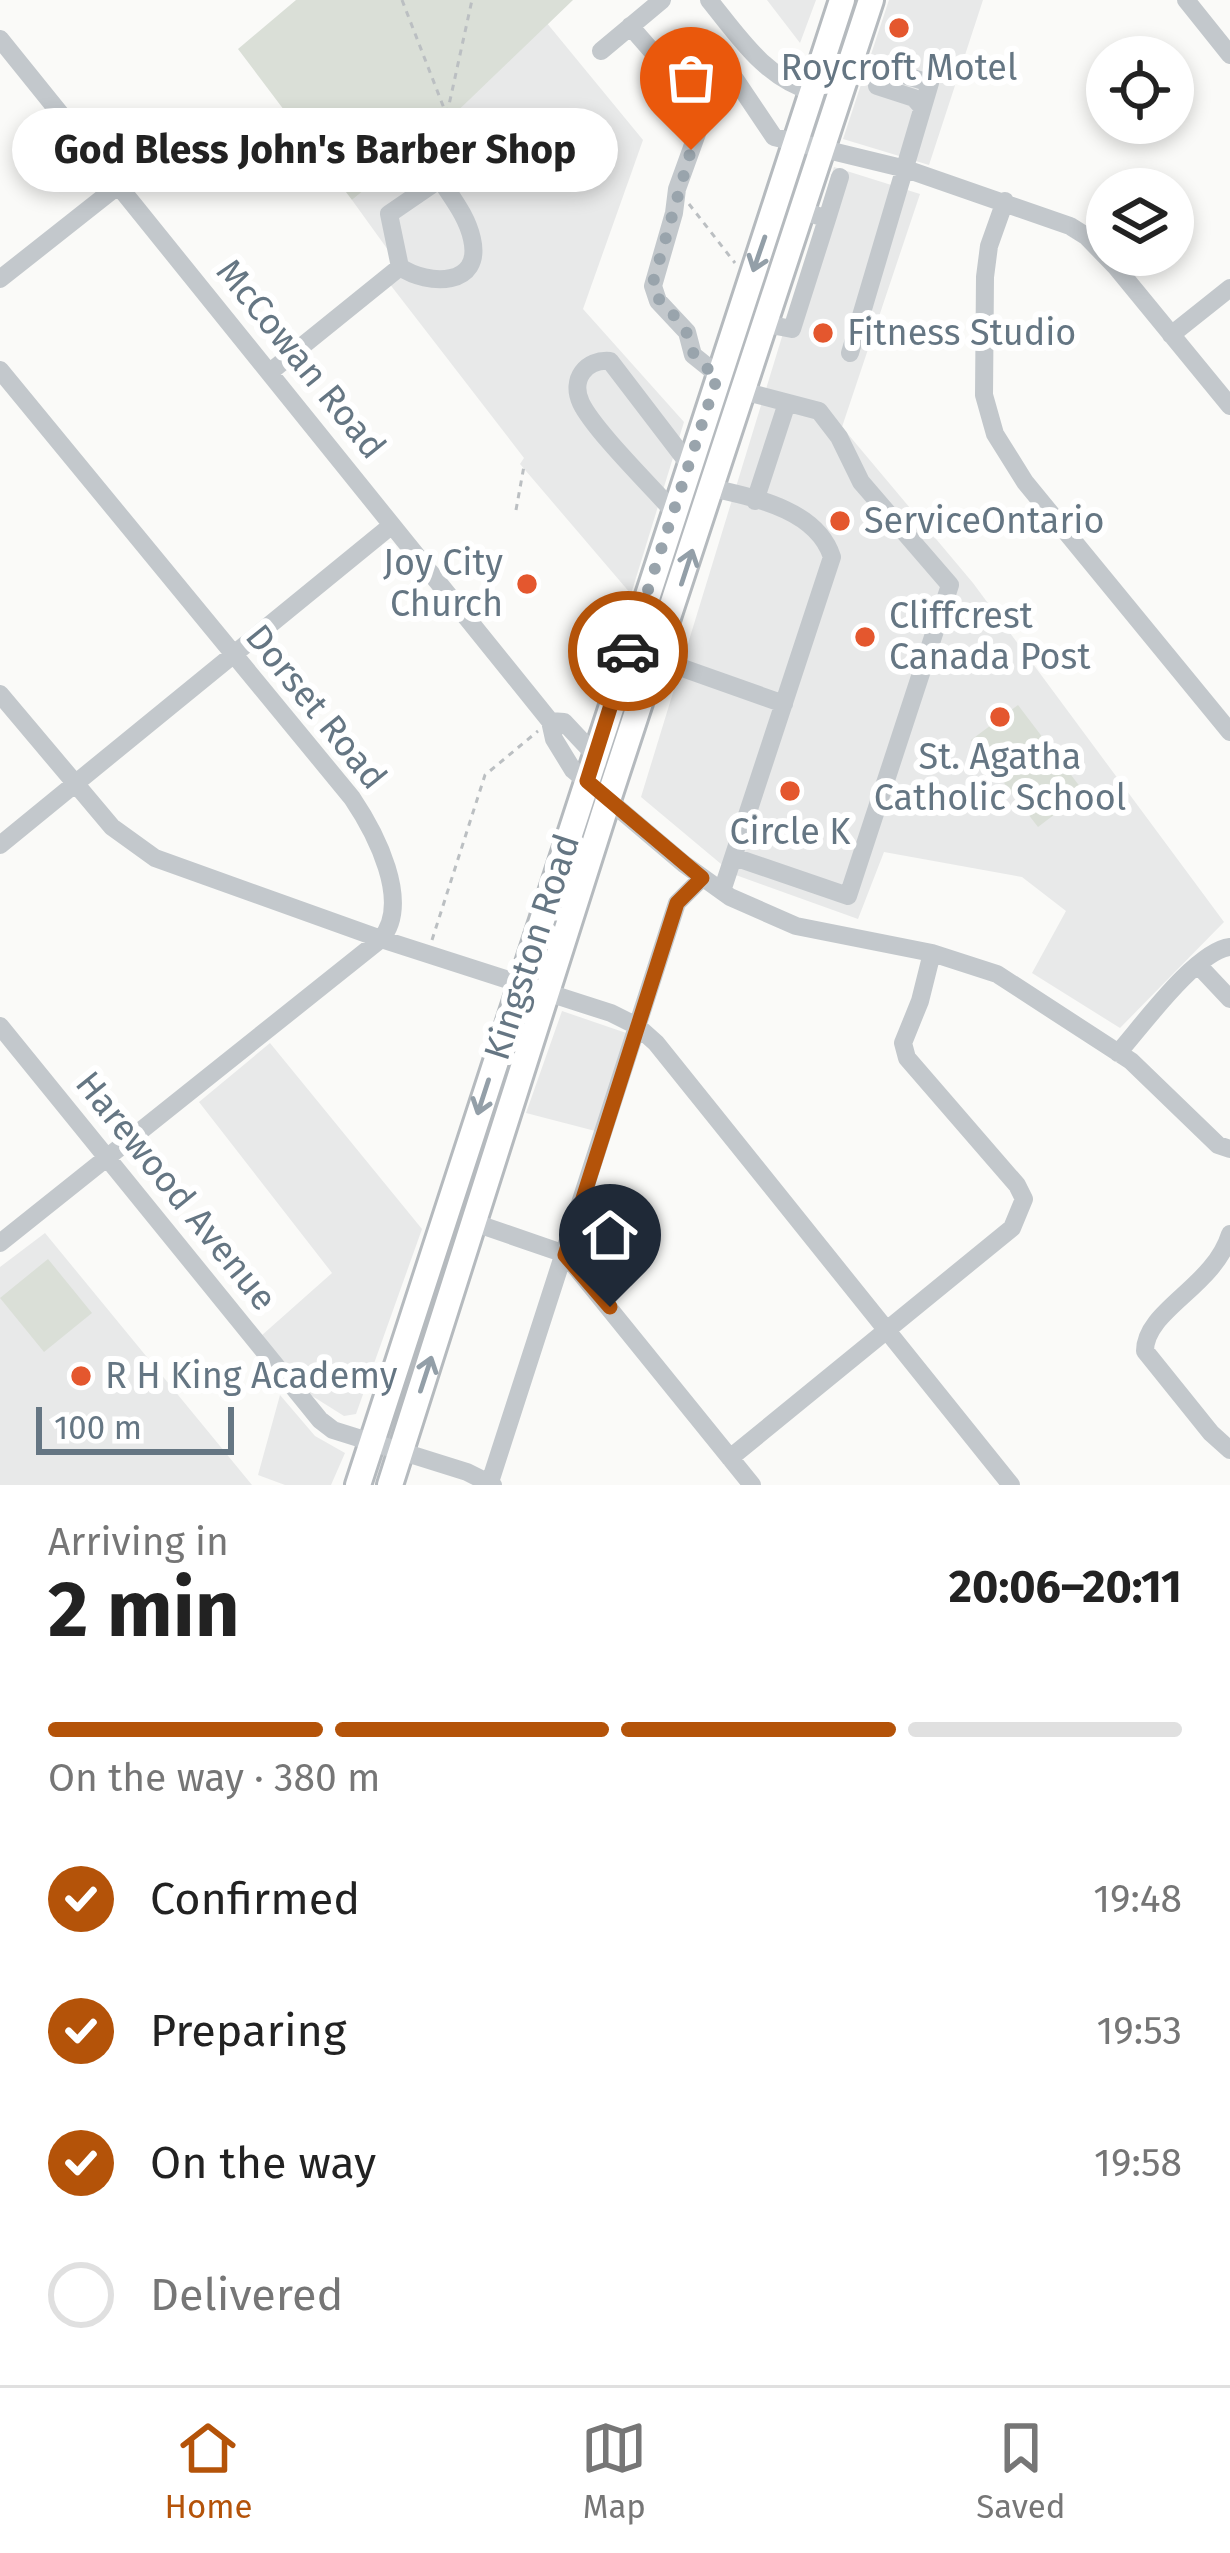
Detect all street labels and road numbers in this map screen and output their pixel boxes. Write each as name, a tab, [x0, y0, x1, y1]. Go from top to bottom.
street label: McCowan Road	[207, 250, 395, 468]
street label: Dorset Road	[236, 616, 396, 798]
street label: Kingston Road	[475, 829, 589, 1065]
street label: Harewood Avenue	[66, 1063, 286, 1319]

